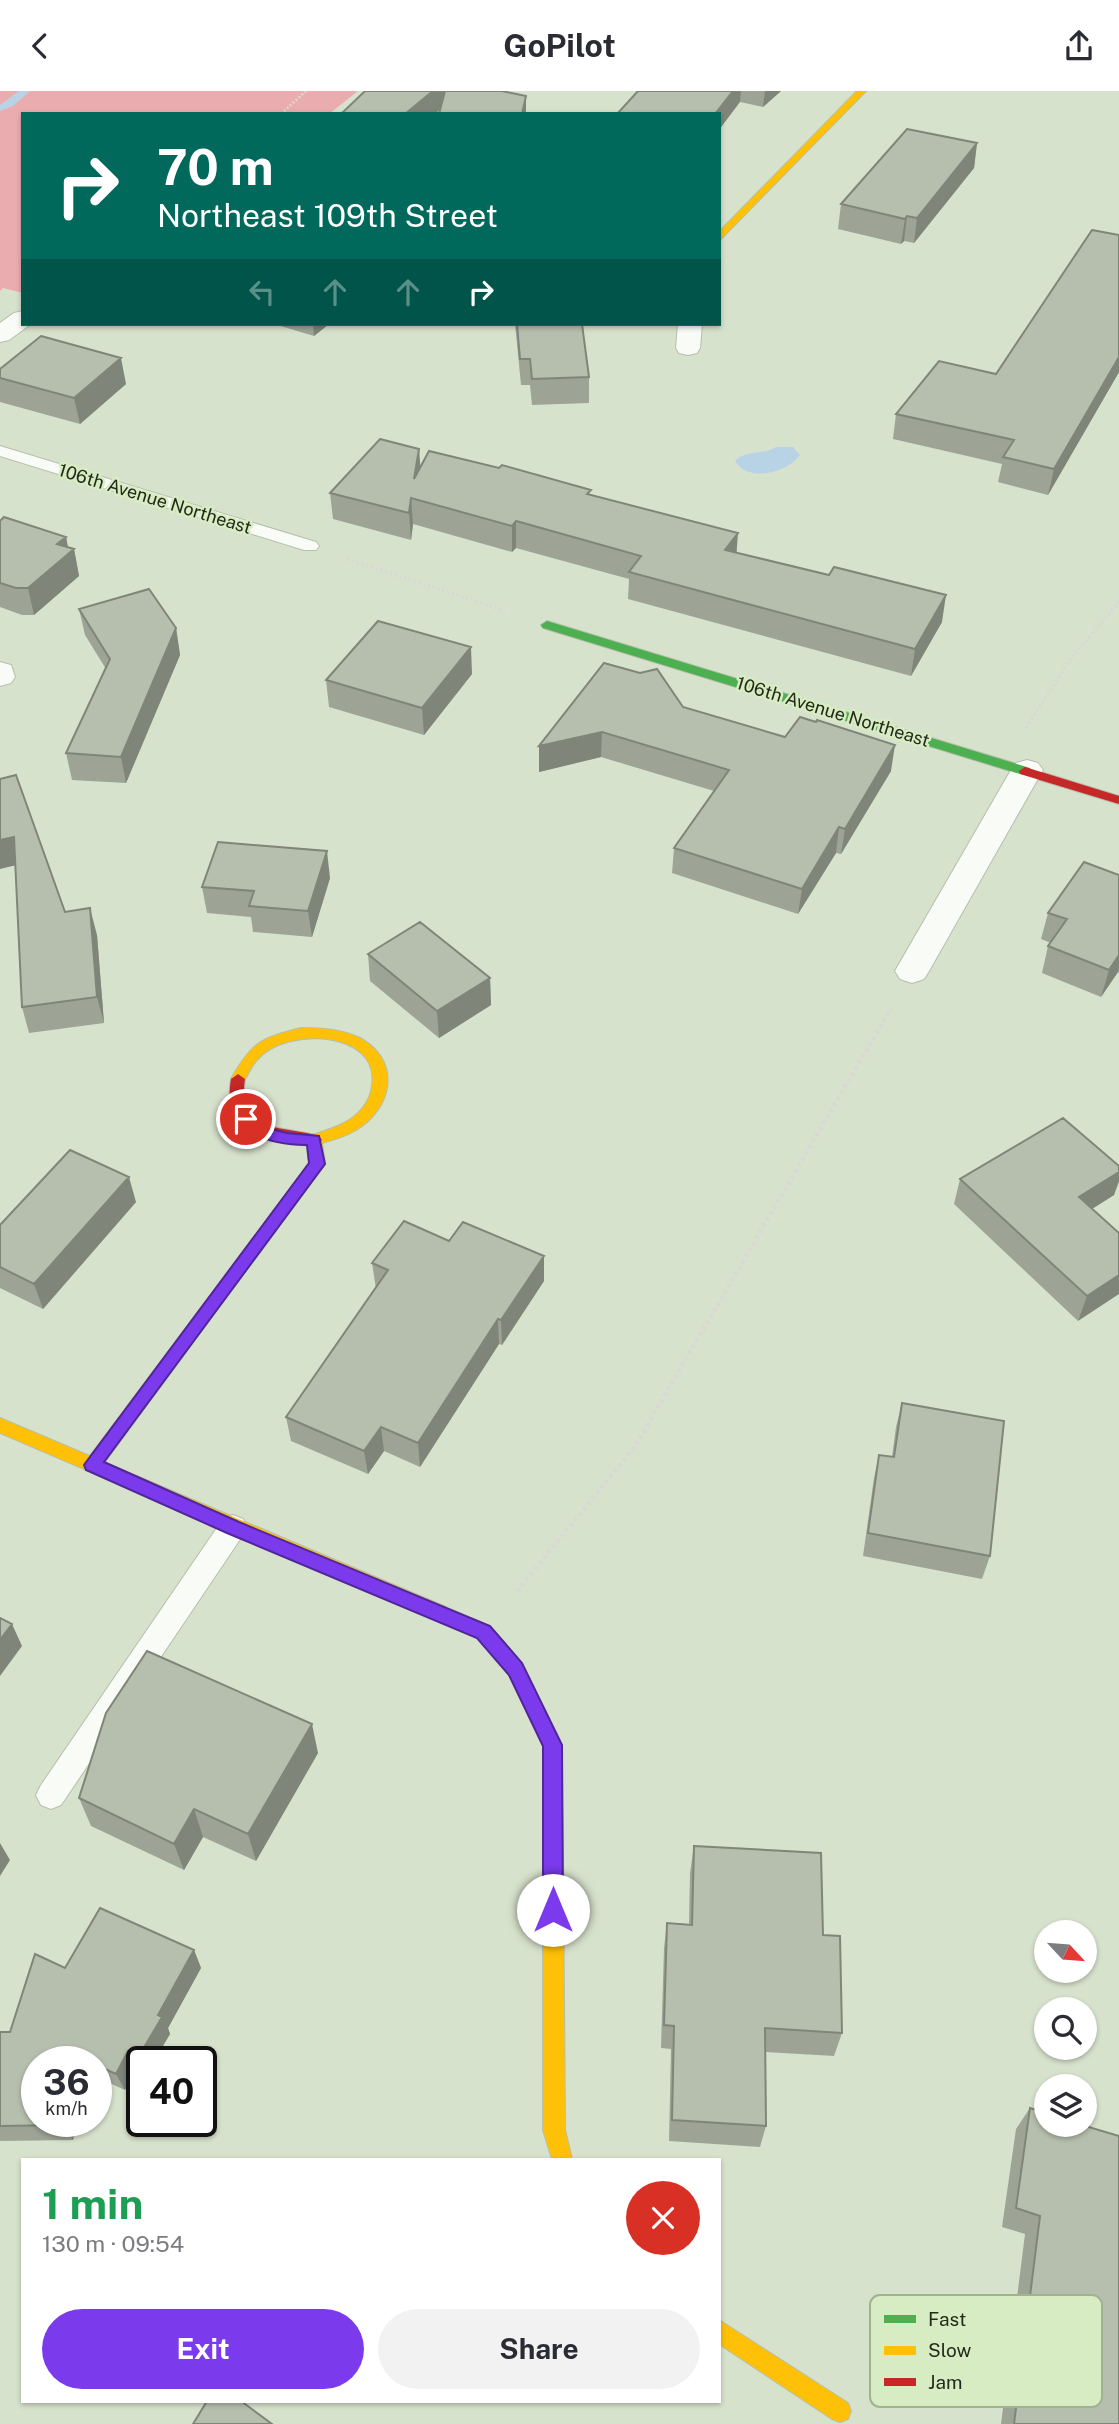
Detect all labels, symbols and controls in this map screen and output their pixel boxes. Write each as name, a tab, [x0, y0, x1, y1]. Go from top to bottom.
icon: back	[21, 27, 59, 65]
text: GoPilot	[503, 27, 616, 64]
icon: share	[1060, 27, 1098, 65]
text: 70 m	[157, 138, 274, 196]
icon: right	[42, 140, 133, 231]
text: Northeast 109th Street	[157, 197, 498, 234]
icon: left	[243, 273, 281, 311]
icon: ahead	[316, 273, 354, 311]
icon: ahead	[389, 273, 427, 311]
icon: right	[462, 273, 500, 311]
street label: 106th Avenue Northeast	[56, 459, 254, 538]
street label: 106th Avenue Northeast	[734, 672, 932, 751]
pin	[216, 1089, 276, 1149]
icon: arrive	[227, 1100, 265, 1138]
position arrow	[516, 1873, 590, 1947]
north arrow	[1034, 1920, 1097, 1983]
map controls	[1034, 1920, 1097, 2137]
button: search	[1034, 1997, 1097, 2060]
speed limit sign: 40	[126, 2046, 217, 2137]
text: 36	[43, 2062, 90, 2103]
button: layers	[1034, 2074, 1097, 2137]
text: km/h	[45, 2098, 88, 2119]
text: 1 min	[42, 2179, 143, 2228]
button: close	[626, 2181, 700, 2255]
text: 130 m · 09:54	[42, 2230, 184, 2257]
legend	[870, 2295, 1102, 2407]
text: Fast	[928, 2308, 966, 2330]
button: Exit	[42, 2309, 364, 2389]
button: Share	[378, 2309, 700, 2389]
text: Slow	[928, 2339, 972, 2361]
text: Jam	[928, 2371, 962, 2393]

